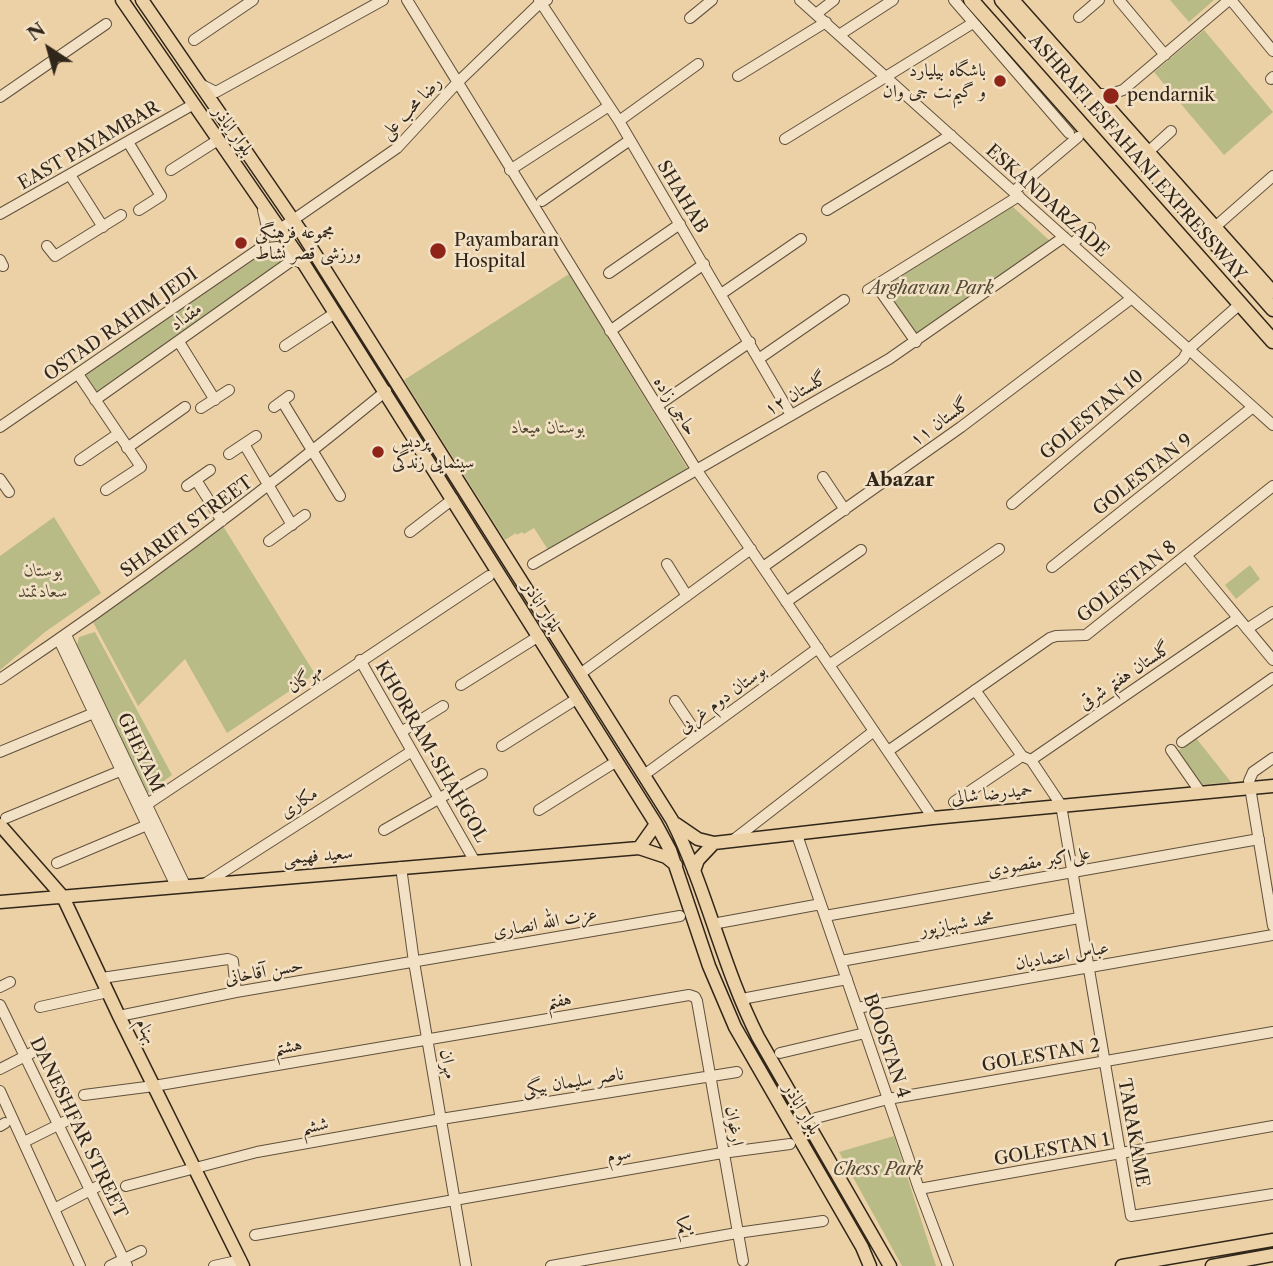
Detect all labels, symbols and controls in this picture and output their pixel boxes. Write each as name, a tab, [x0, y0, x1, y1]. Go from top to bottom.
north arrow	[14, 14, 84, 84]
text: N	[23, 17, 50, 46]
street label: ASHRAFI ESFAHANI EXPRESSWAY	[1024, 30, 1250, 286]
place label: باشگاه بیلیارد و گیم‌نت جی وان	[883, 60, 986, 102]
street label: رضا محب علی	[376, 72, 446, 144]
marker: باشگاه بیلیارد و گیم‌نت جی وان	[992, 73, 1008, 89]
place label: pendarnik	[1127, 85, 1215, 107]
marker: pendarnik	[1101, 86, 1121, 106]
street label: EAST PAYAMBAR	[15, 97, 163, 195]
street label: بلوار اباذر	[208, 102, 258, 160]
street label: ESKANDARZADE	[981, 140, 1113, 262]
street label: SHAHAB	[652, 157, 712, 237]
place label: مجموعه فرهنگی ورزشی قصر نشاط	[255, 222, 361, 264]
place label: Payambaran Hospital	[454, 230, 559, 272]
marker: مجموعه فرهنگی ورزشی قصر نشاط	[233, 235, 249, 251]
marker: Payambaran Hospital	[428, 241, 448, 261]
street label: OSTAD RAHIM JEDI	[40, 264, 202, 386]
park label: Arghavan Park	[868, 278, 994, 300]
street label: مقداد	[166, 298, 206, 336]
street label: GOLESTAN 10	[1036, 365, 1148, 465]
street label: گلستان ۱۲	[761, 367, 831, 421]
street label: حاجی زاده	[649, 373, 701, 439]
street label: گلستان ۱۱	[906, 393, 974, 451]
park label: بوستان میعاد	[511, 417, 585, 439]
street label: GOLESTAN 9	[1089, 430, 1197, 520]
place label: پردیس سینمایی زندگی	[392, 431, 475, 474]
marker: پردیس سینمایی زندگی	[370, 444, 386, 460]
district label: Abazar	[865, 470, 935, 492]
street label: SHARIFI STREET	[117, 472, 257, 582]
street label: GOLESTAN 8	[1073, 537, 1181, 627]
park label: بوستان سعادتمند	[18, 560, 68, 602]
street label: بلوار اباذر	[518, 577, 566, 637]
street label: گلستان هفتم شرقی	[1075, 637, 1175, 715]
street label: KHORRAM-SHAHGOL	[370, 658, 492, 846]
street label: مهرگان	[284, 660, 326, 698]
street label: بوستان دوم غربی	[674, 660, 770, 738]
street label: GHEYAM	[112, 710, 168, 796]
street label: حمیدرضا شالی	[950, 779, 1034, 809]
street label: مکاری	[276, 783, 322, 823]
street label: سعید فهیمی	[282, 842, 354, 870]
street label: علی‌اکبر مقصودی	[986, 842, 1092, 882]
street label: عزت الله انصاری	[491, 903, 599, 943]
street label: محمد شهبازپور	[918, 907, 996, 941]
street label: عباس اعتمادیان	[1013, 937, 1111, 975]
street label: حسن آقاخانی	[223, 954, 305, 990]
street label: هفتم	[545, 988, 573, 1014]
street label: BOOSTAN 4	[858, 991, 914, 1101]
street label: بهنام	[130, 1014, 162, 1048]
street label: DANESHFAR STREET	[25, 1034, 131, 1222]
street label: هشتم	[272, 1034, 304, 1060]
street label: GOLESTAN 2	[980, 1035, 1102, 1077]
street label: مهران	[435, 1047, 461, 1081]
street label: ناصر سلیمان بیگی	[521, 1063, 625, 1101]
street label: TARAKAME	[1113, 1077, 1153, 1189]
street label: بلوار اباذر	[779, 1079, 825, 1139]
street label: ارغوان	[720, 1105, 748, 1147]
street label: ششم	[300, 1113, 330, 1139]
street label: GOLESTAN 1	[993, 1129, 1111, 1171]
street label: سوم	[605, 1142, 633, 1168]
park label: Chess Park	[833, 1159, 923, 1181]
street label: یکم	[674, 1214, 694, 1238]

